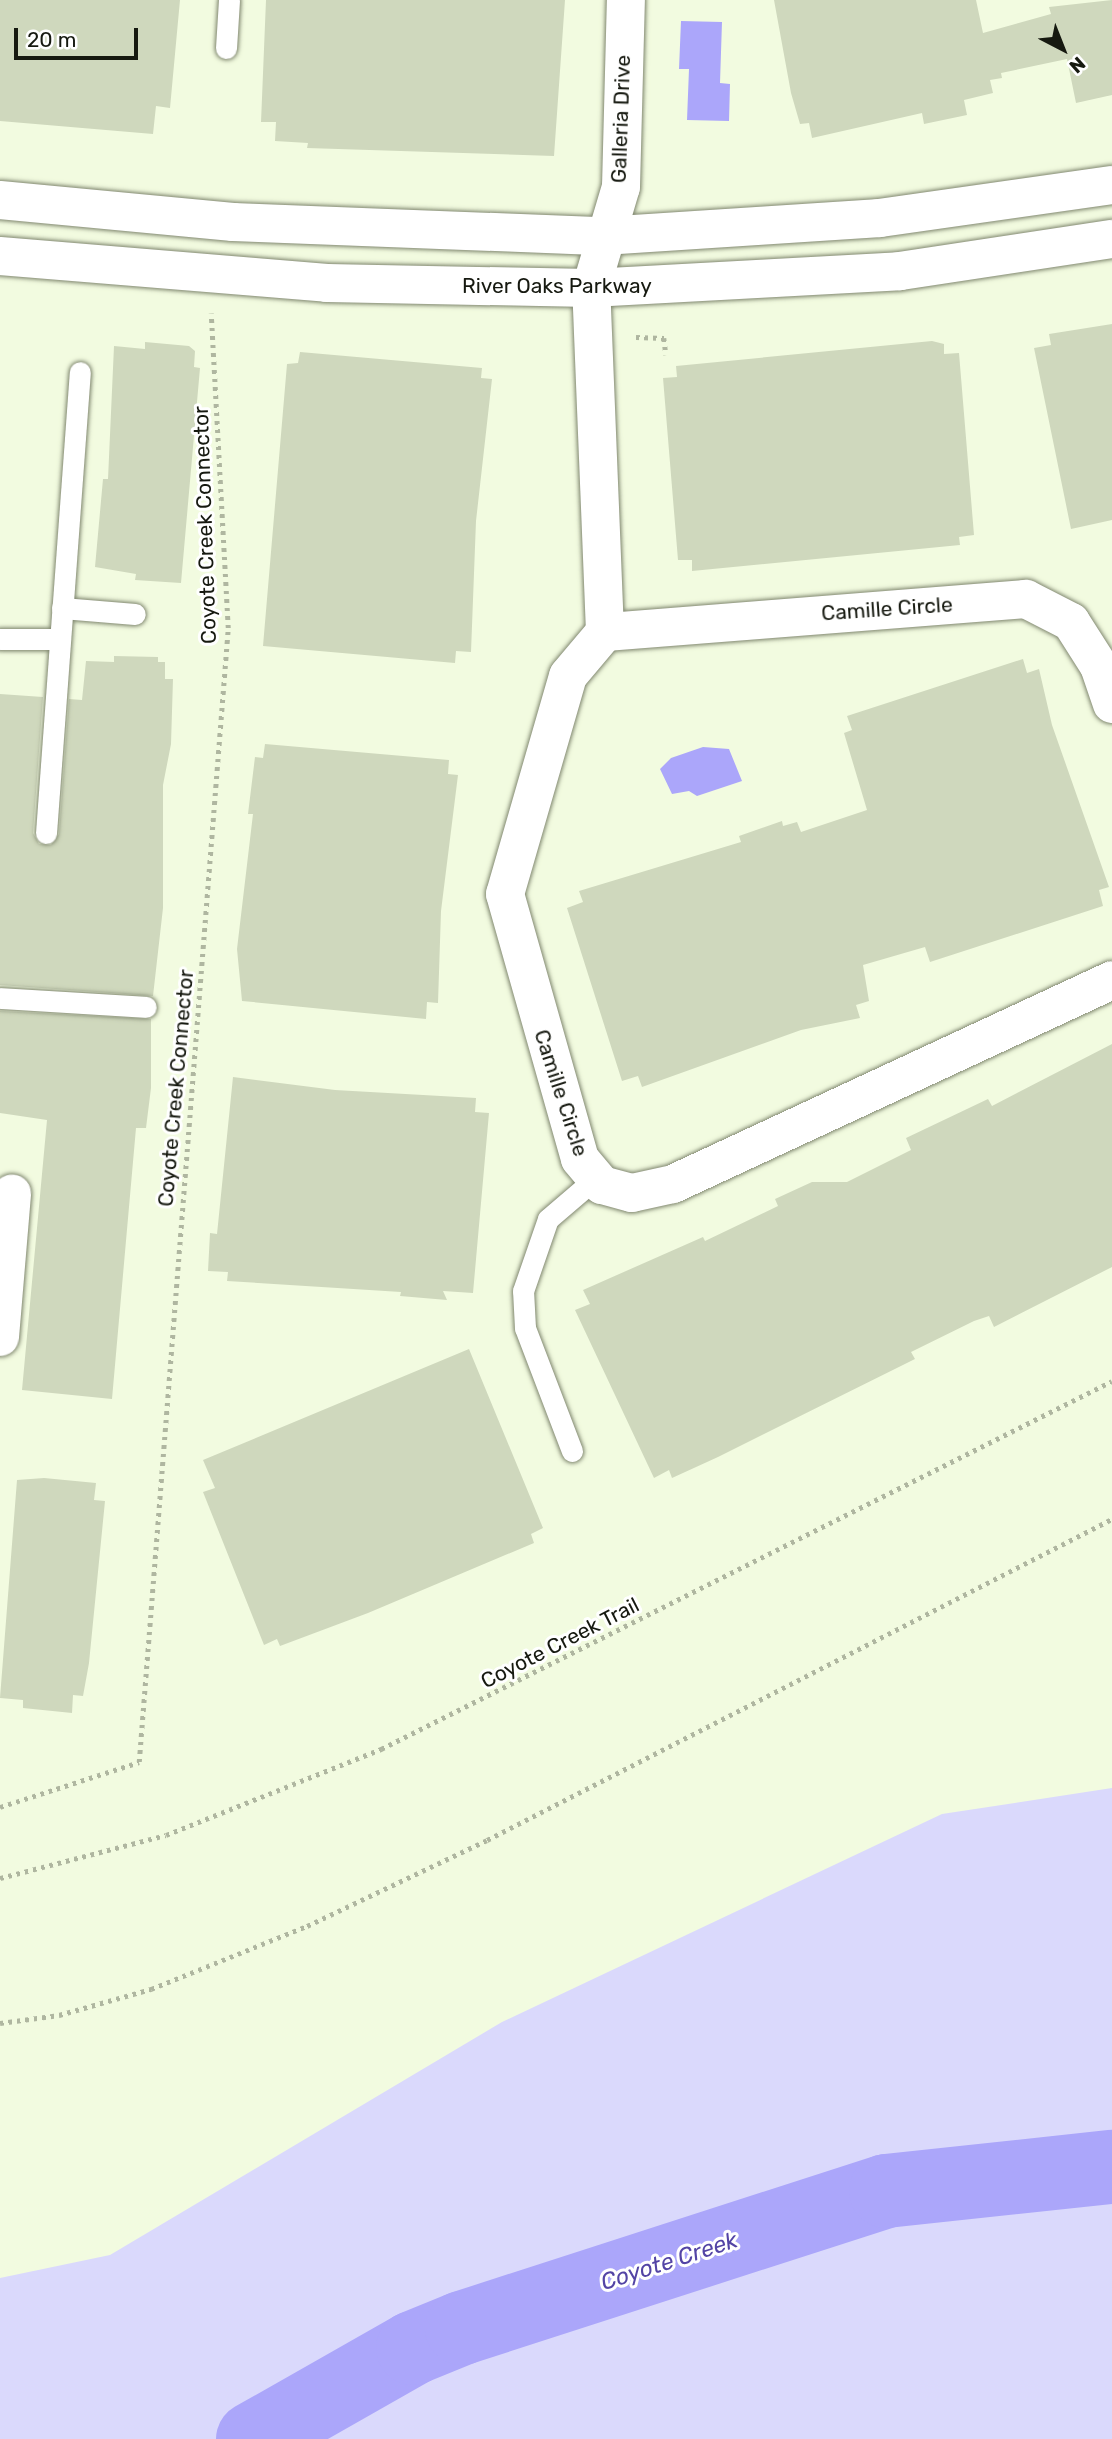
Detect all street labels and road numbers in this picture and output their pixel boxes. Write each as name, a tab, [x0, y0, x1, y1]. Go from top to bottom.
street label: Galleria Drive	[606, 55, 636, 183]
street label: River Oaks Parkway	[462, 273, 652, 299]
street label: Coyote Creek Connector	[188, 406, 222, 644]
street label: Camille Circle	[820, 592, 954, 626]
street label: Coyote Creek Connector	[153, 968, 199, 1208]
street label: Camille Circle	[529, 1026, 593, 1160]
street label: Coyote Creek Trail	[476, 1592, 644, 1694]

